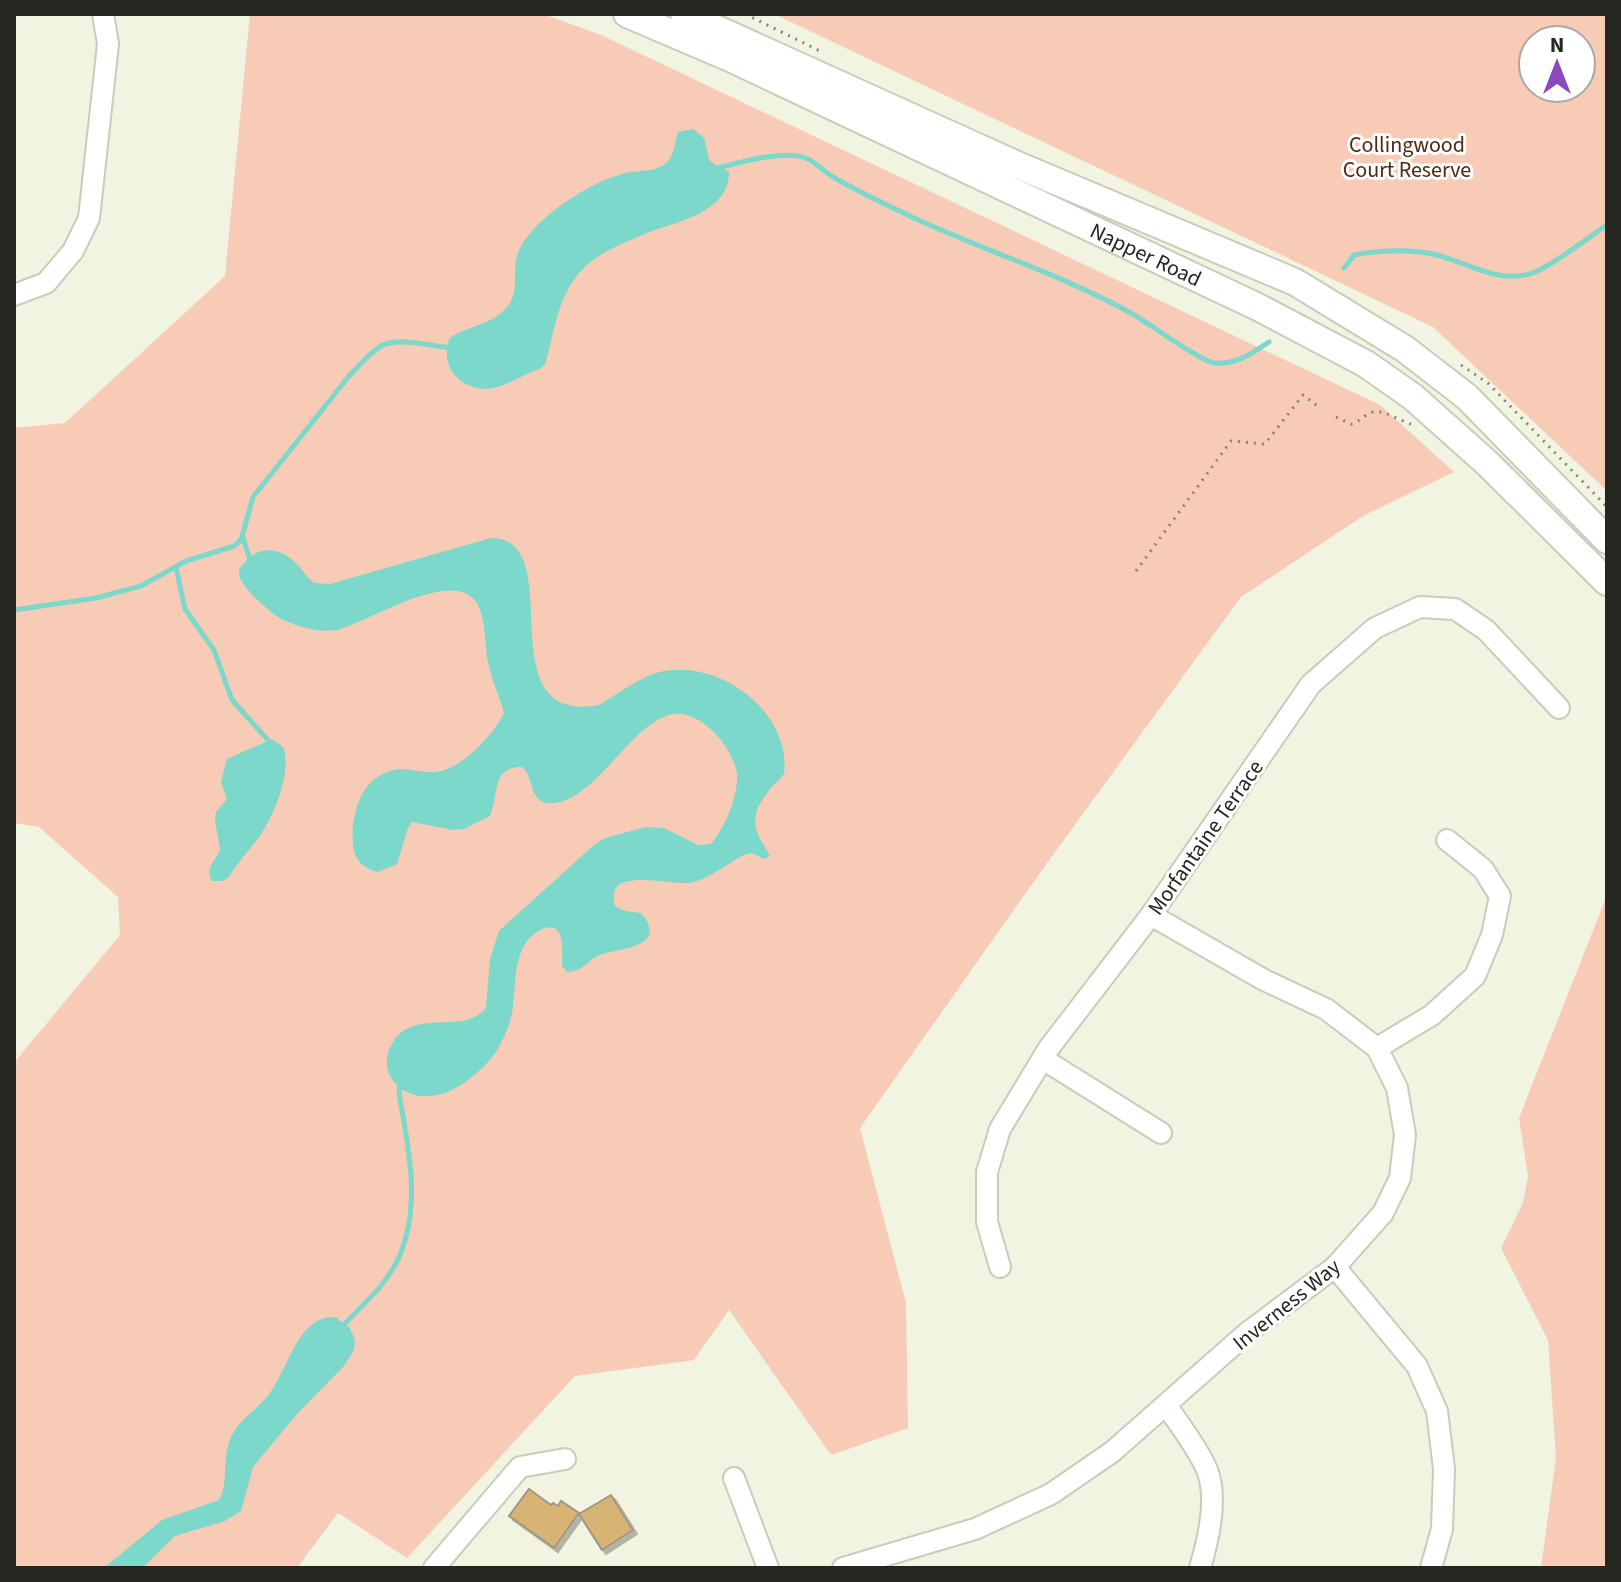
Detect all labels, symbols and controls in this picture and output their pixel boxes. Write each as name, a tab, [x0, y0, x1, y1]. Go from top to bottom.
north arrow	[1517, 24, 1597, 104]
text: N	[1550, 29, 1564, 61]
park label: Collingwood Court Reserve	[1343, 129, 1471, 186]
street label: Napper Road	[1085, 215, 1207, 295]
street label: Morfantaine Terrace	[1140, 753, 1271, 922]
street label: Inverness Way	[1226, 1251, 1348, 1358]

